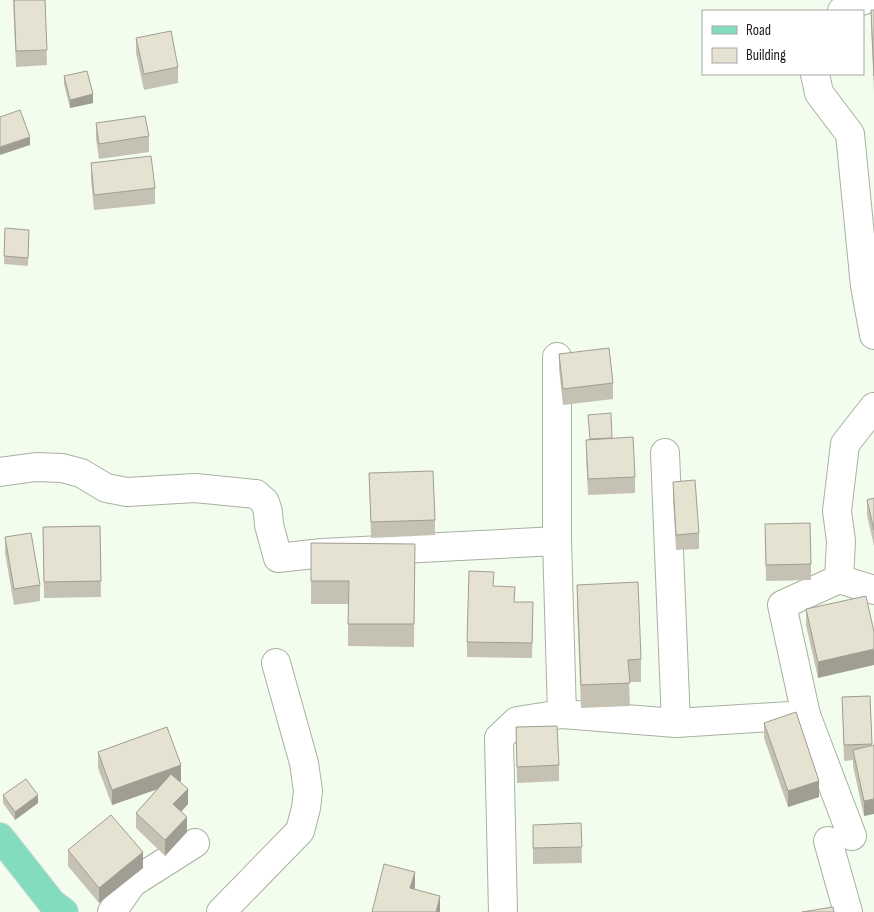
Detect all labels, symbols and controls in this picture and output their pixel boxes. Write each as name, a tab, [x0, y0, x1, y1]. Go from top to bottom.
legend	[702, 10, 864, 75]
text: Road	[746, 21, 771, 40]
text: Building	[746, 46, 786, 65]

